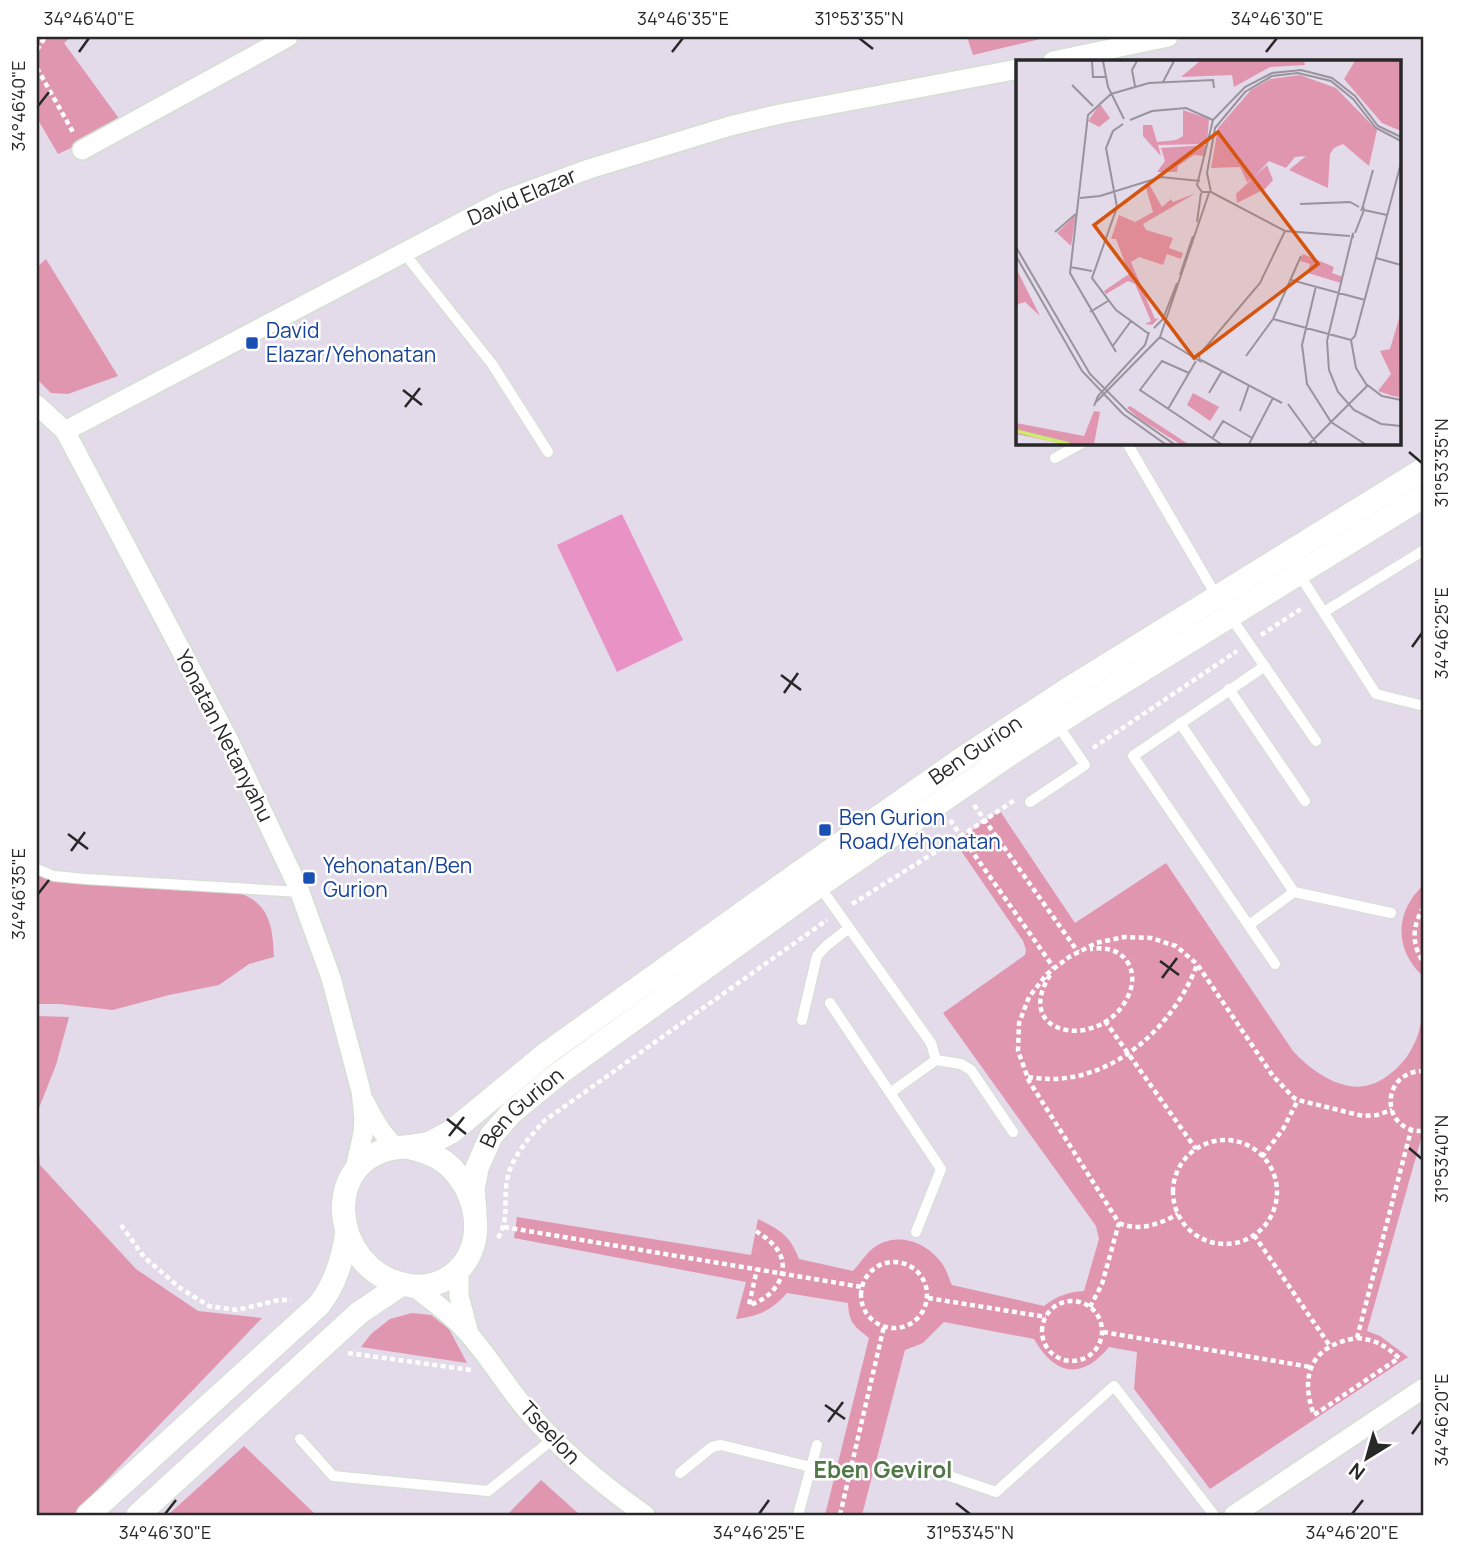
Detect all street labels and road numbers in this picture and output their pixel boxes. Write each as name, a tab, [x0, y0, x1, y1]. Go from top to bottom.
street label: David Elazar	[463, 160, 581, 232]
street label: Yonatan Netanyahu	[169, 645, 280, 826]
street label: Ben Gurion	[923, 708, 1027, 791]
street label: Ben Gurion	[473, 1061, 569, 1152]
street label: Tseelon	[514, 1395, 587, 1470]

